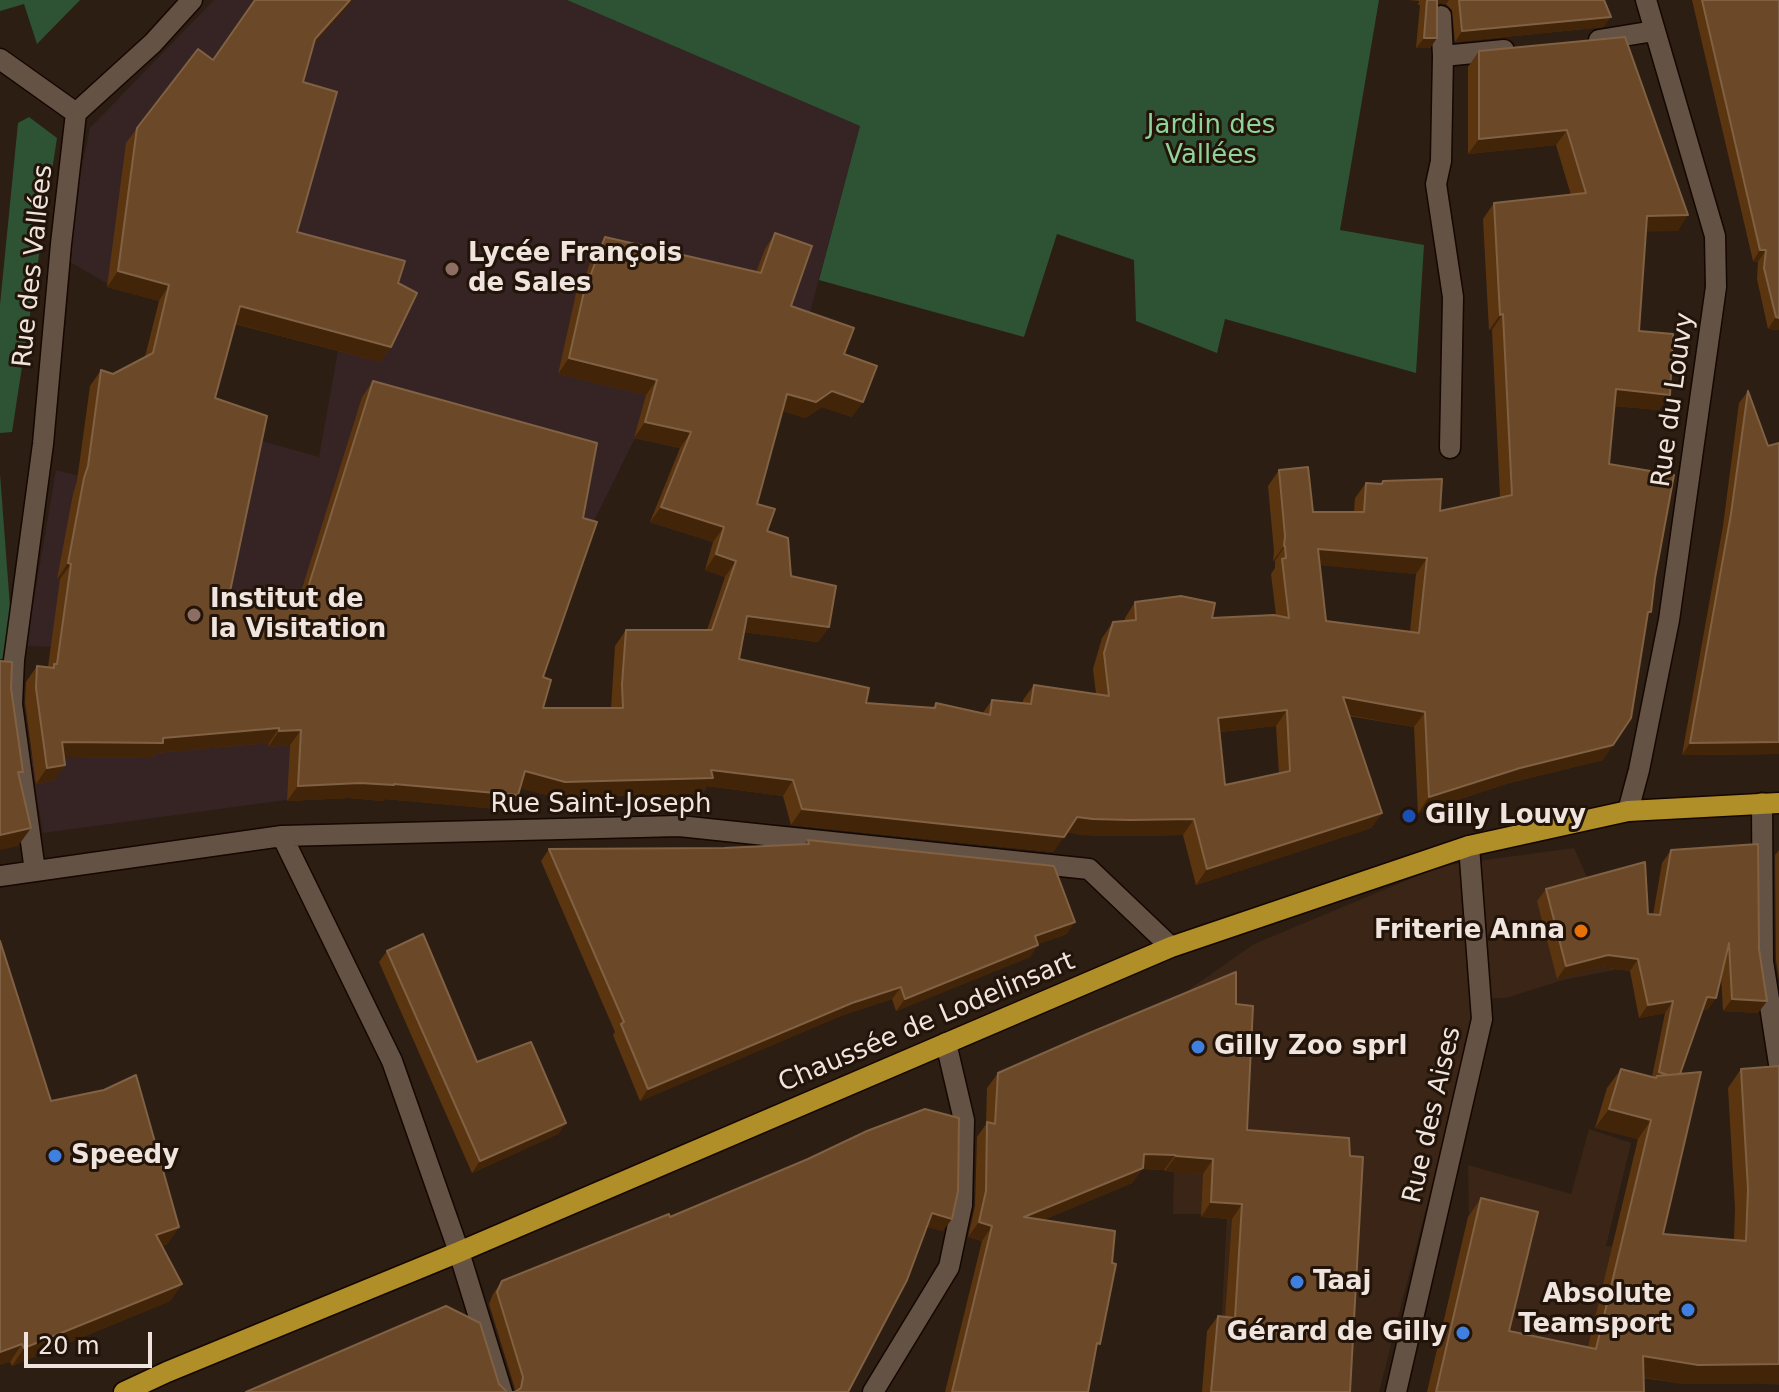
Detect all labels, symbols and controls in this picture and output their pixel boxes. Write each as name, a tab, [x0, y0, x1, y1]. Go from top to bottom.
park label: Jardin des Vallées	[1147, 110, 1275, 172]
street label: Rue des Vallées	[8, 163, 60, 369]
place label: Lycée François de Sales	[468, 238, 682, 300]
marker: Lycée François de Sales	[443, 260, 461, 278]
street label: Rue du Louvy	[1646, 311, 1702, 489]
place label: Institut de la Visitation	[210, 584, 386, 646]
marker: Institut de la Visitation	[185, 606, 203, 624]
street label: Rue Saint-Joseph	[491, 789, 711, 821]
place label: Gilly Louvy	[1425, 800, 1586, 832]
marker: Gilly Louvy	[1400, 807, 1418, 825]
place label: Friterie Anna	[1374, 915, 1565, 947]
marker: Friterie Anna	[1572, 922, 1590, 940]
street label: Chaussée de Lodelinsart	[774, 946, 1080, 1100]
street label: Rue des Aises	[1398, 1024, 1468, 1206]
place label: Gilly Zoo sprl	[1214, 1031, 1408, 1063]
marker: Gilly Zoo sprl	[1189, 1038, 1207, 1056]
place label: Speedy	[71, 1140, 179, 1172]
marker: Speedy	[46, 1147, 64, 1165]
place label: Taaj	[1313, 1266, 1371, 1298]
marker: Taaj	[1288, 1273, 1306, 1291]
place label: Absolute Teamsport	[1518, 1279, 1672, 1340]
marker: Absolute Teamsport	[1679, 1301, 1697, 1319]
scale bar	[28, 1316, 156, 1366]
place label: Gérard de Gilly	[1227, 1317, 1447, 1349]
marker: Gérard de Gilly	[1454, 1324, 1472, 1342]
text: 20 m	[38, 1332, 100, 1360]

